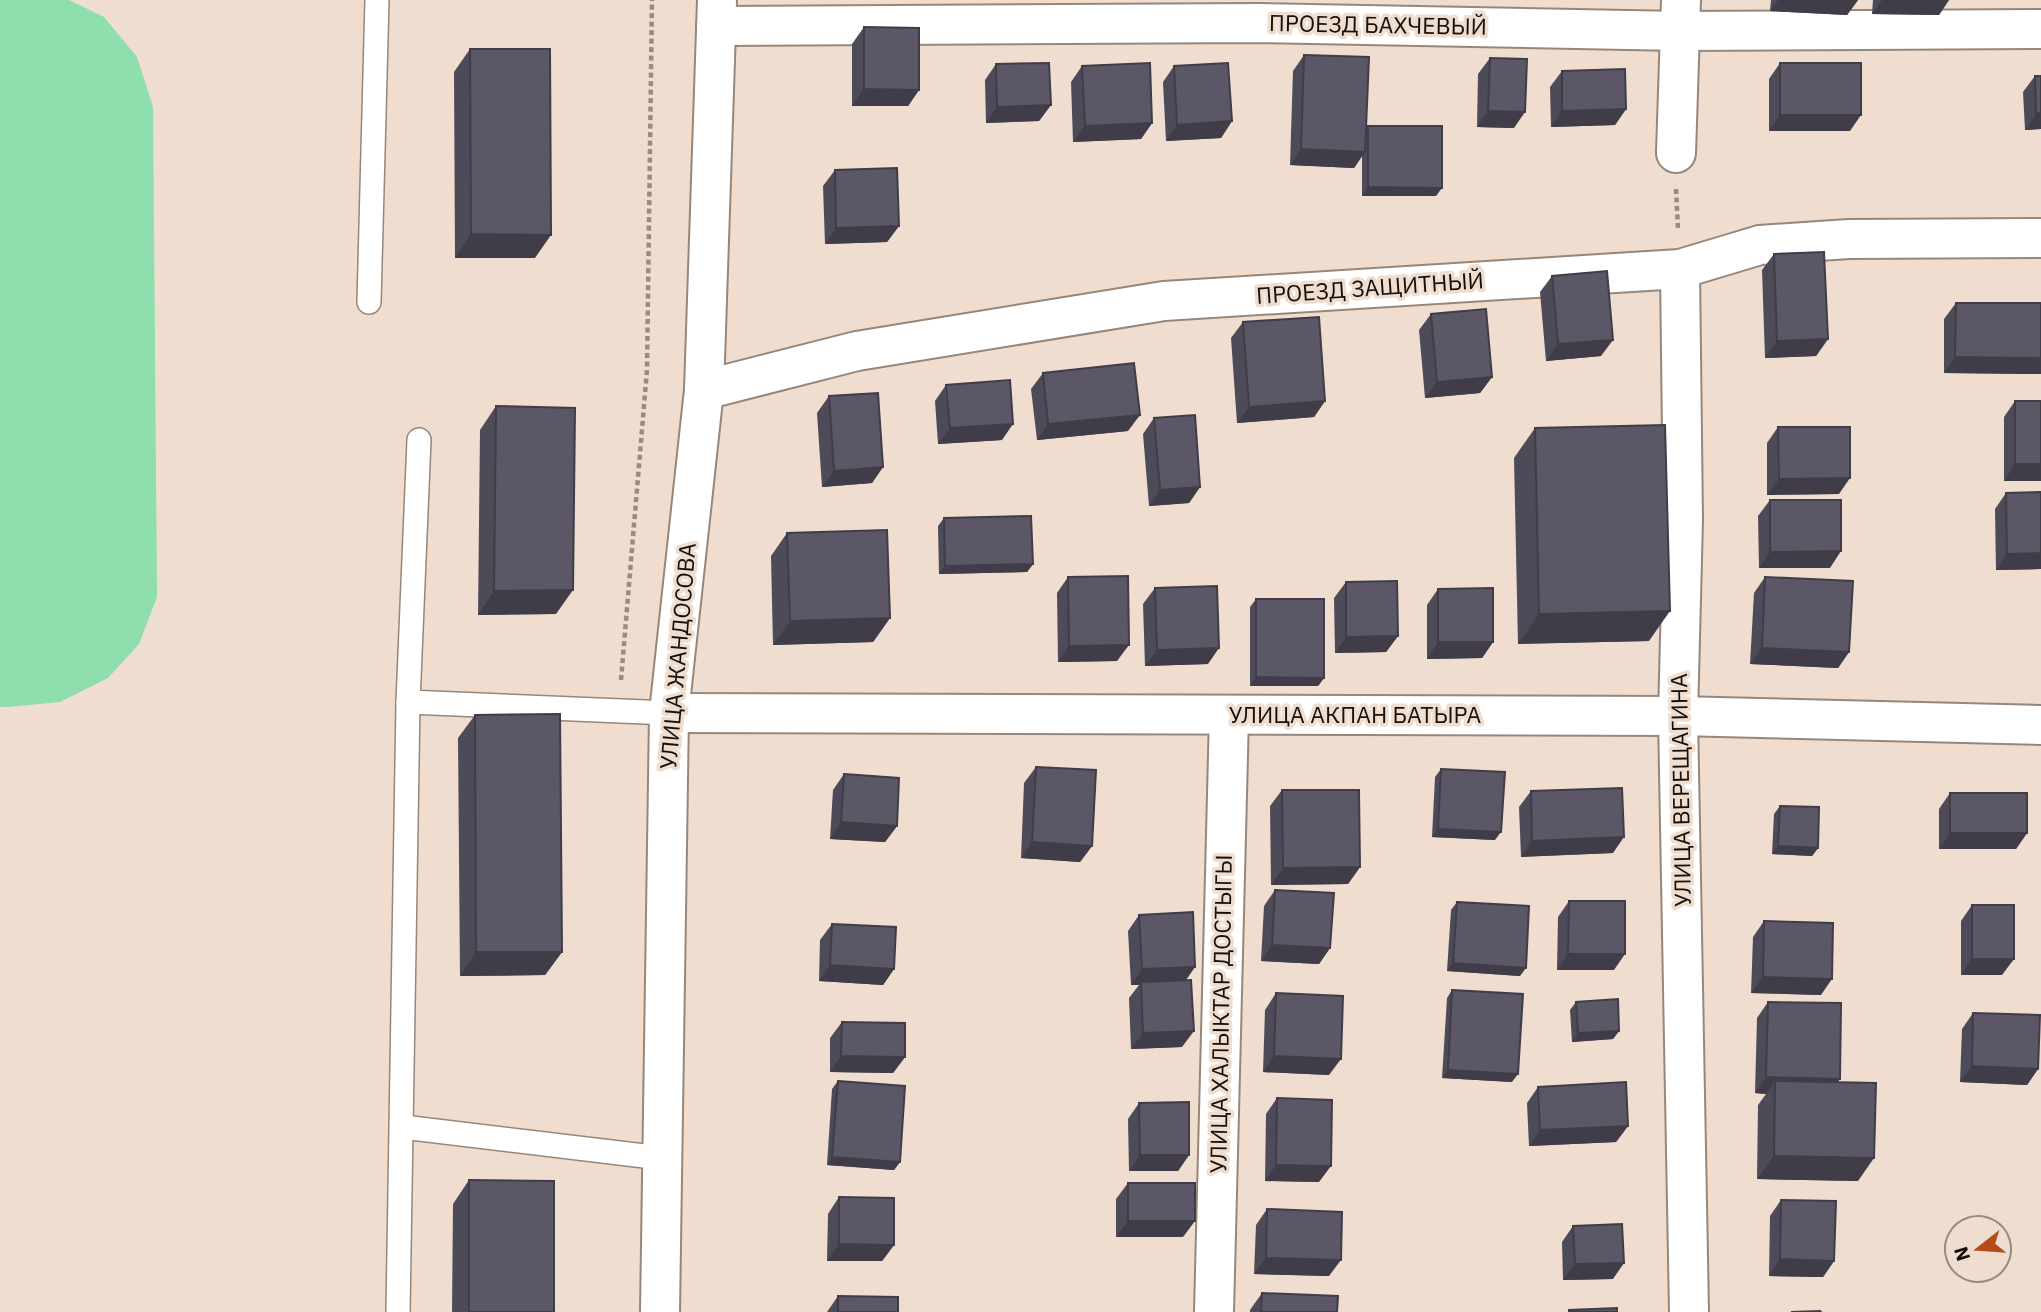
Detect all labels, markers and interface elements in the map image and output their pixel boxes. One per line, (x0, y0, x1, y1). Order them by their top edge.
street label: ПРОЕЗД БАХЧЕВЫЙ (1269, 7, 1487, 41)
street label: ПРОЕЗД ЗАЩИТНЫЙ (1255, 264, 1485, 310)
street label: УЛИЦА ЖАНДОСОВА (652, 541, 702, 770)
street label: УЛИЦА ВЕРЕЩАГИНА (1663, 673, 1697, 907)
street label: УЛИЦА АКПАН БАТЫРА (1229, 699, 1481, 729)
street label: УЛИЦА ХАЛЫКТАР ДОСТЫГЫ (1202, 854, 1238, 1174)
north arrow (1943, 1214, 2013, 1284)
text: N (1948, 1244, 1975, 1264)

